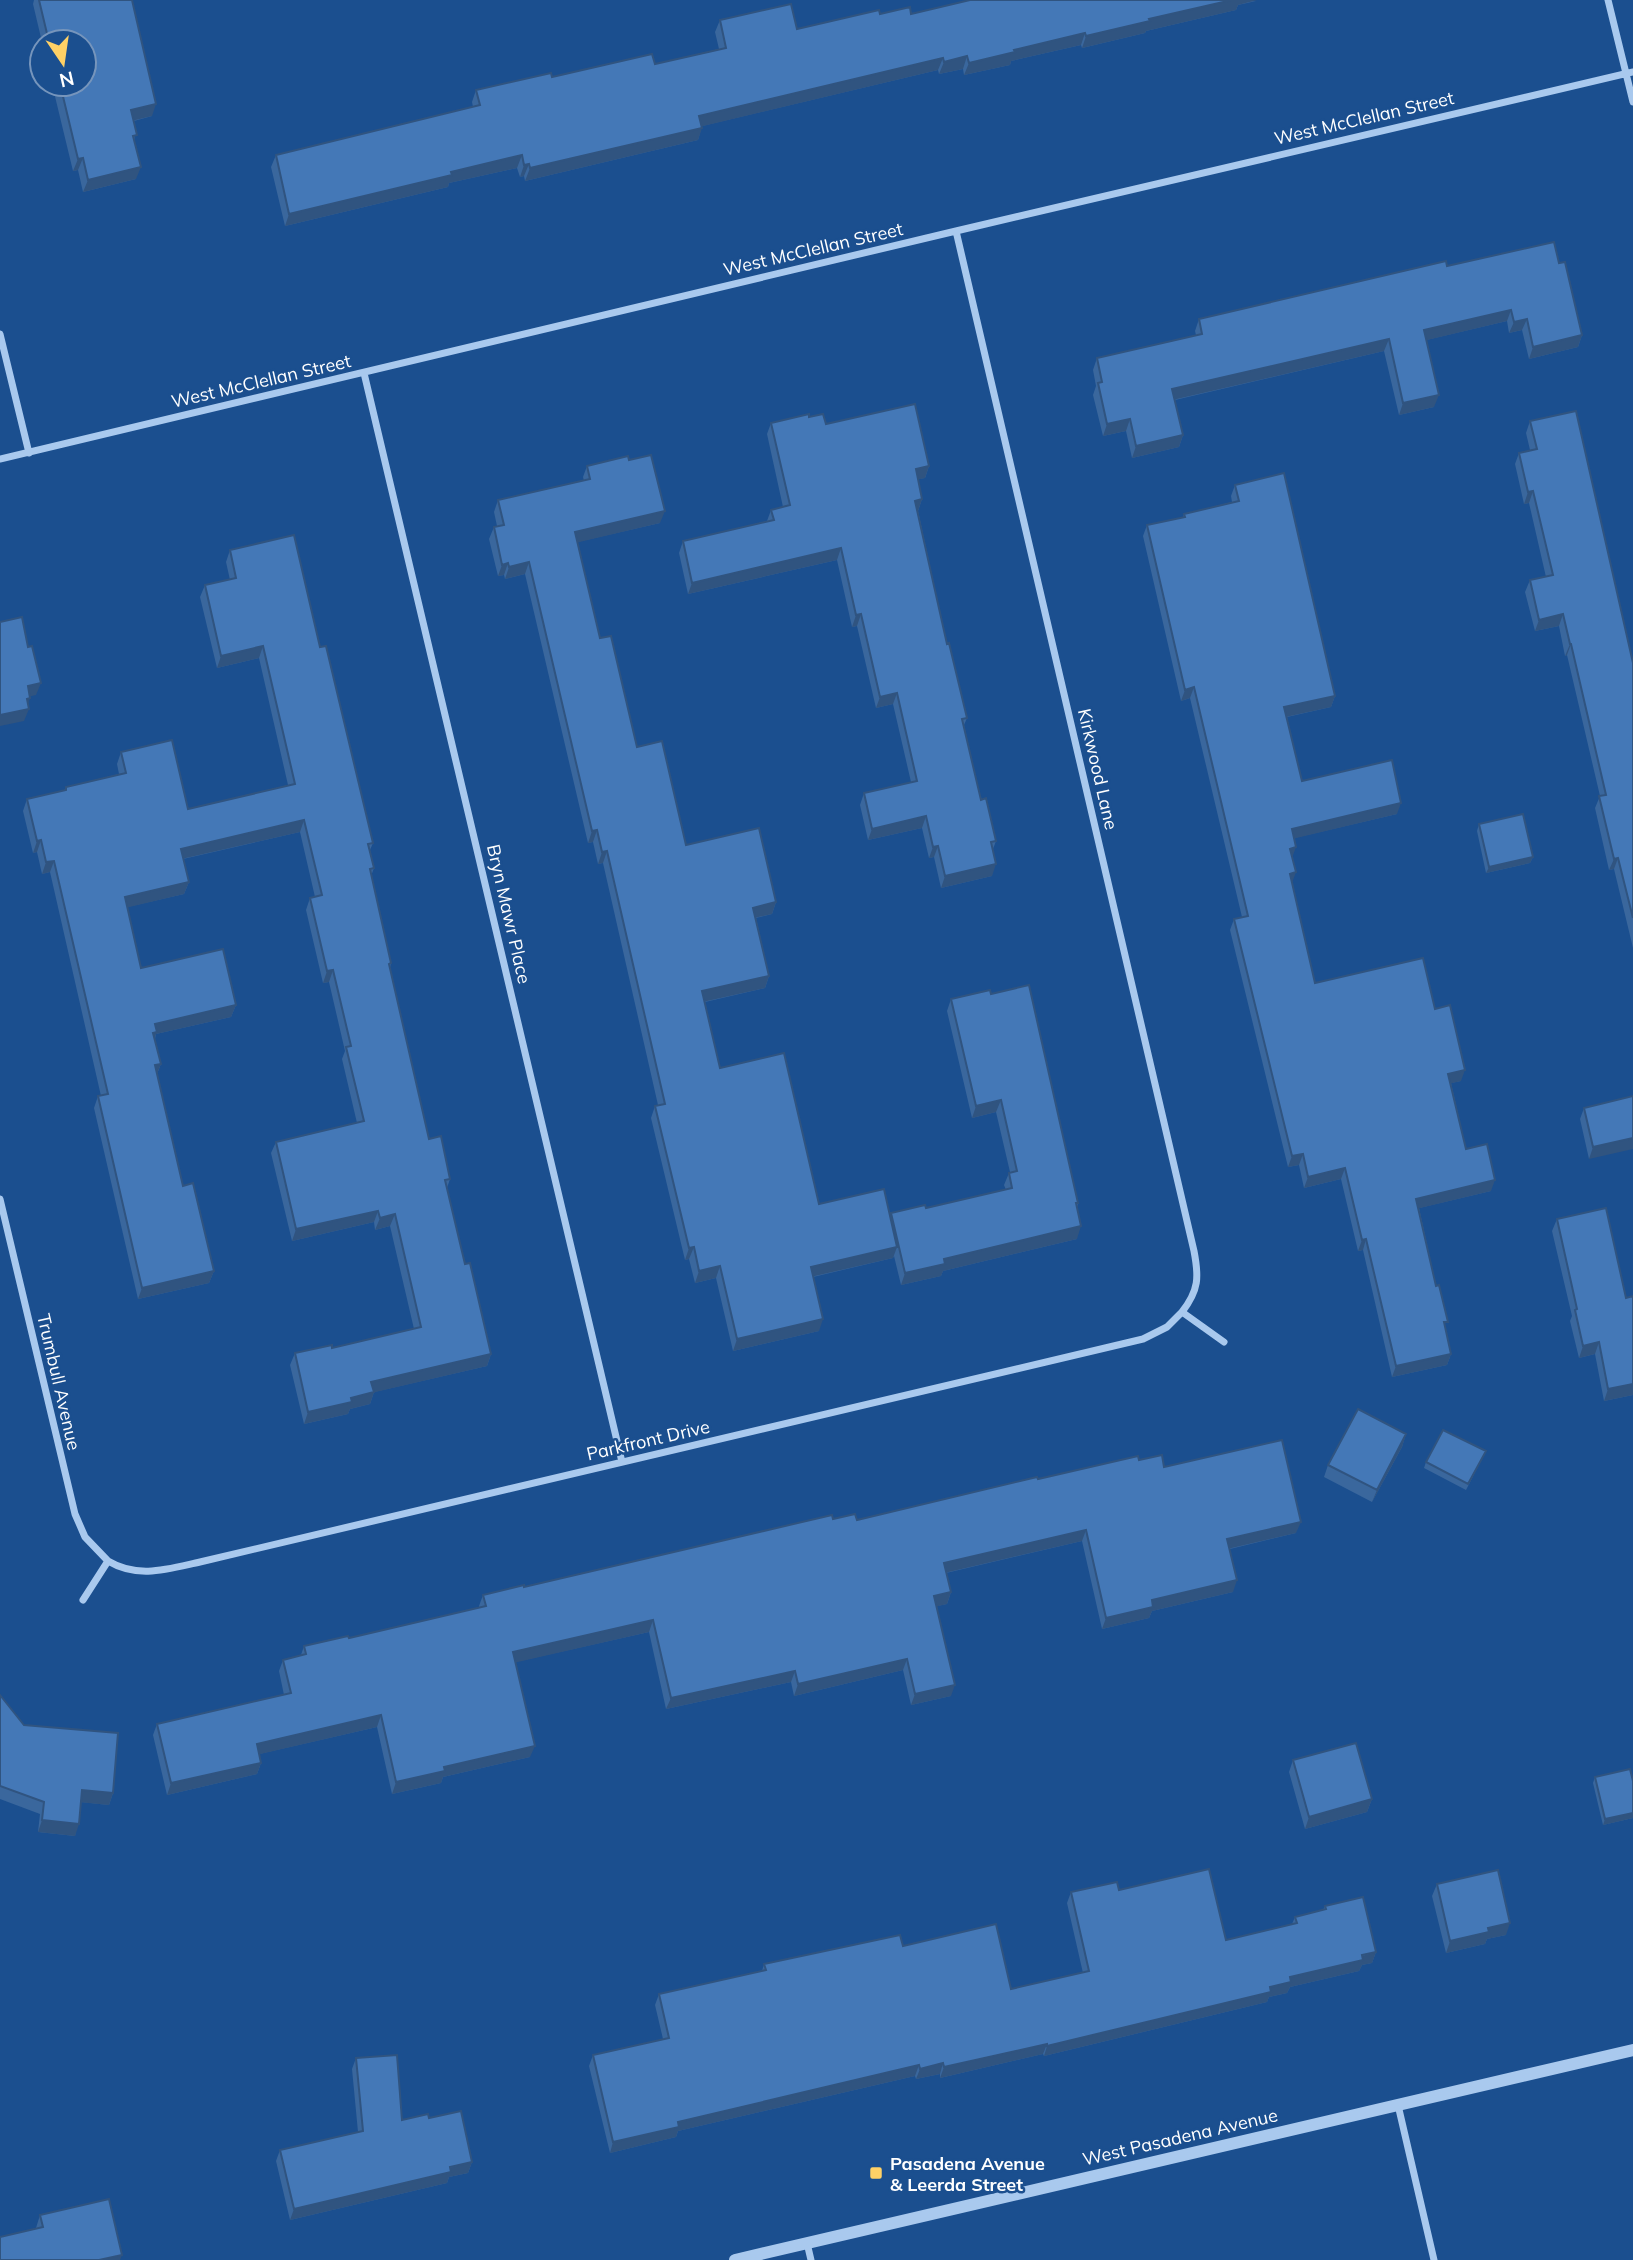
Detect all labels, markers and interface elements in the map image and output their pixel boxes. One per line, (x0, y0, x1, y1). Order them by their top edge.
north arrow (28, 28, 98, 98)
text: N (57, 66, 77, 93)
street label: West McClellan Street (1272, 86, 1456, 150)
street label: West McClellan Street (721, 217, 905, 281)
street label: West McClellan Street (169, 349, 353, 413)
street label: Kirkwood Lane (1073, 706, 1123, 832)
street label: Bryn Mawr Place (482, 842, 536, 986)
street label: Trumbull Avenue (32, 1312, 86, 1452)
street label: Parkfront Drive (584, 1415, 712, 1465)
street label: West Pasadena Avenue (1080, 2103, 1280, 2171)
place label: Pasadena Avenue & Leerda Street (890, 2152, 1045, 2196)
marker: Pasadena Avenue & Leerda Street (868, 2165, 884, 2181)

